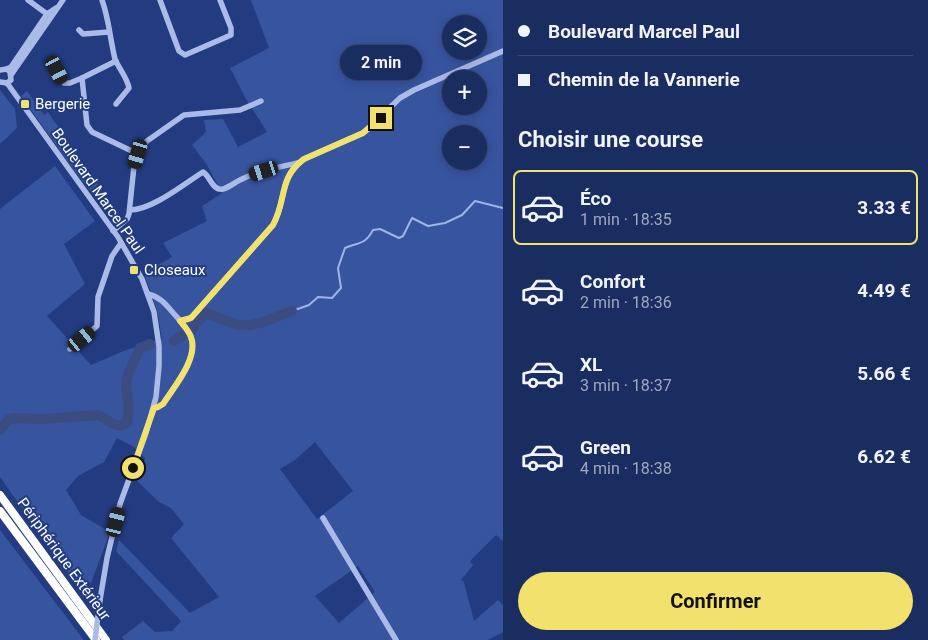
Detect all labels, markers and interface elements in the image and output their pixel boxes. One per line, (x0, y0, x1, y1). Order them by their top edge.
map controls (442, 15, 487, 170)
button: layers (442, 15, 487, 60)
text: Boulevard Marcel Paul (548, 20, 740, 43)
callout: 2 min (340, 46, 422, 80)
car (43, 53, 70, 87)
text: 2 min (361, 53, 401, 72)
text: Chemin de la Vannerie (548, 68, 740, 91)
button: + (442, 70, 487, 115)
place label: Bergerie (35, 95, 90, 113)
marker: Bergerie (19, 98, 31, 110)
route end (370, 107, 392, 129)
street label: Boulevard Marcel Paul (48, 125, 148, 257)
button: − (442, 125, 487, 170)
text: Choisir une course (518, 127, 703, 152)
car (126, 137, 149, 171)
car (247, 159, 280, 183)
icon: car (520, 185, 565, 230)
text: Éco (580, 187, 611, 210)
text: 3.33 € (857, 196, 911, 219)
text: 1 min · 18:35 (580, 210, 672, 229)
place label: Closeaux (144, 261, 206, 279)
marker: Closeaux (128, 264, 140, 276)
icon: car (520, 268, 565, 313)
text: Confort (580, 270, 645, 293)
text: 4.49 € (857, 279, 911, 302)
text: 2 min · 18:36 (580, 293, 672, 312)
car (65, 324, 98, 354)
icon: car (520, 351, 565, 396)
text: XL (580, 353, 602, 376)
text: 5.66 € (857, 362, 911, 385)
text: 3 min · 18:37 (580, 376, 672, 395)
icon: car (520, 434, 565, 479)
text: Green (580, 436, 631, 459)
text: 6.62 € (857, 445, 911, 468)
route start (122, 457, 144, 479)
text: 4 min · 18:38 (580, 459, 672, 478)
street label: Périphérique Extérieur (14, 494, 114, 624)
car (105, 506, 126, 538)
button: Confirmer (518, 572, 913, 630)

